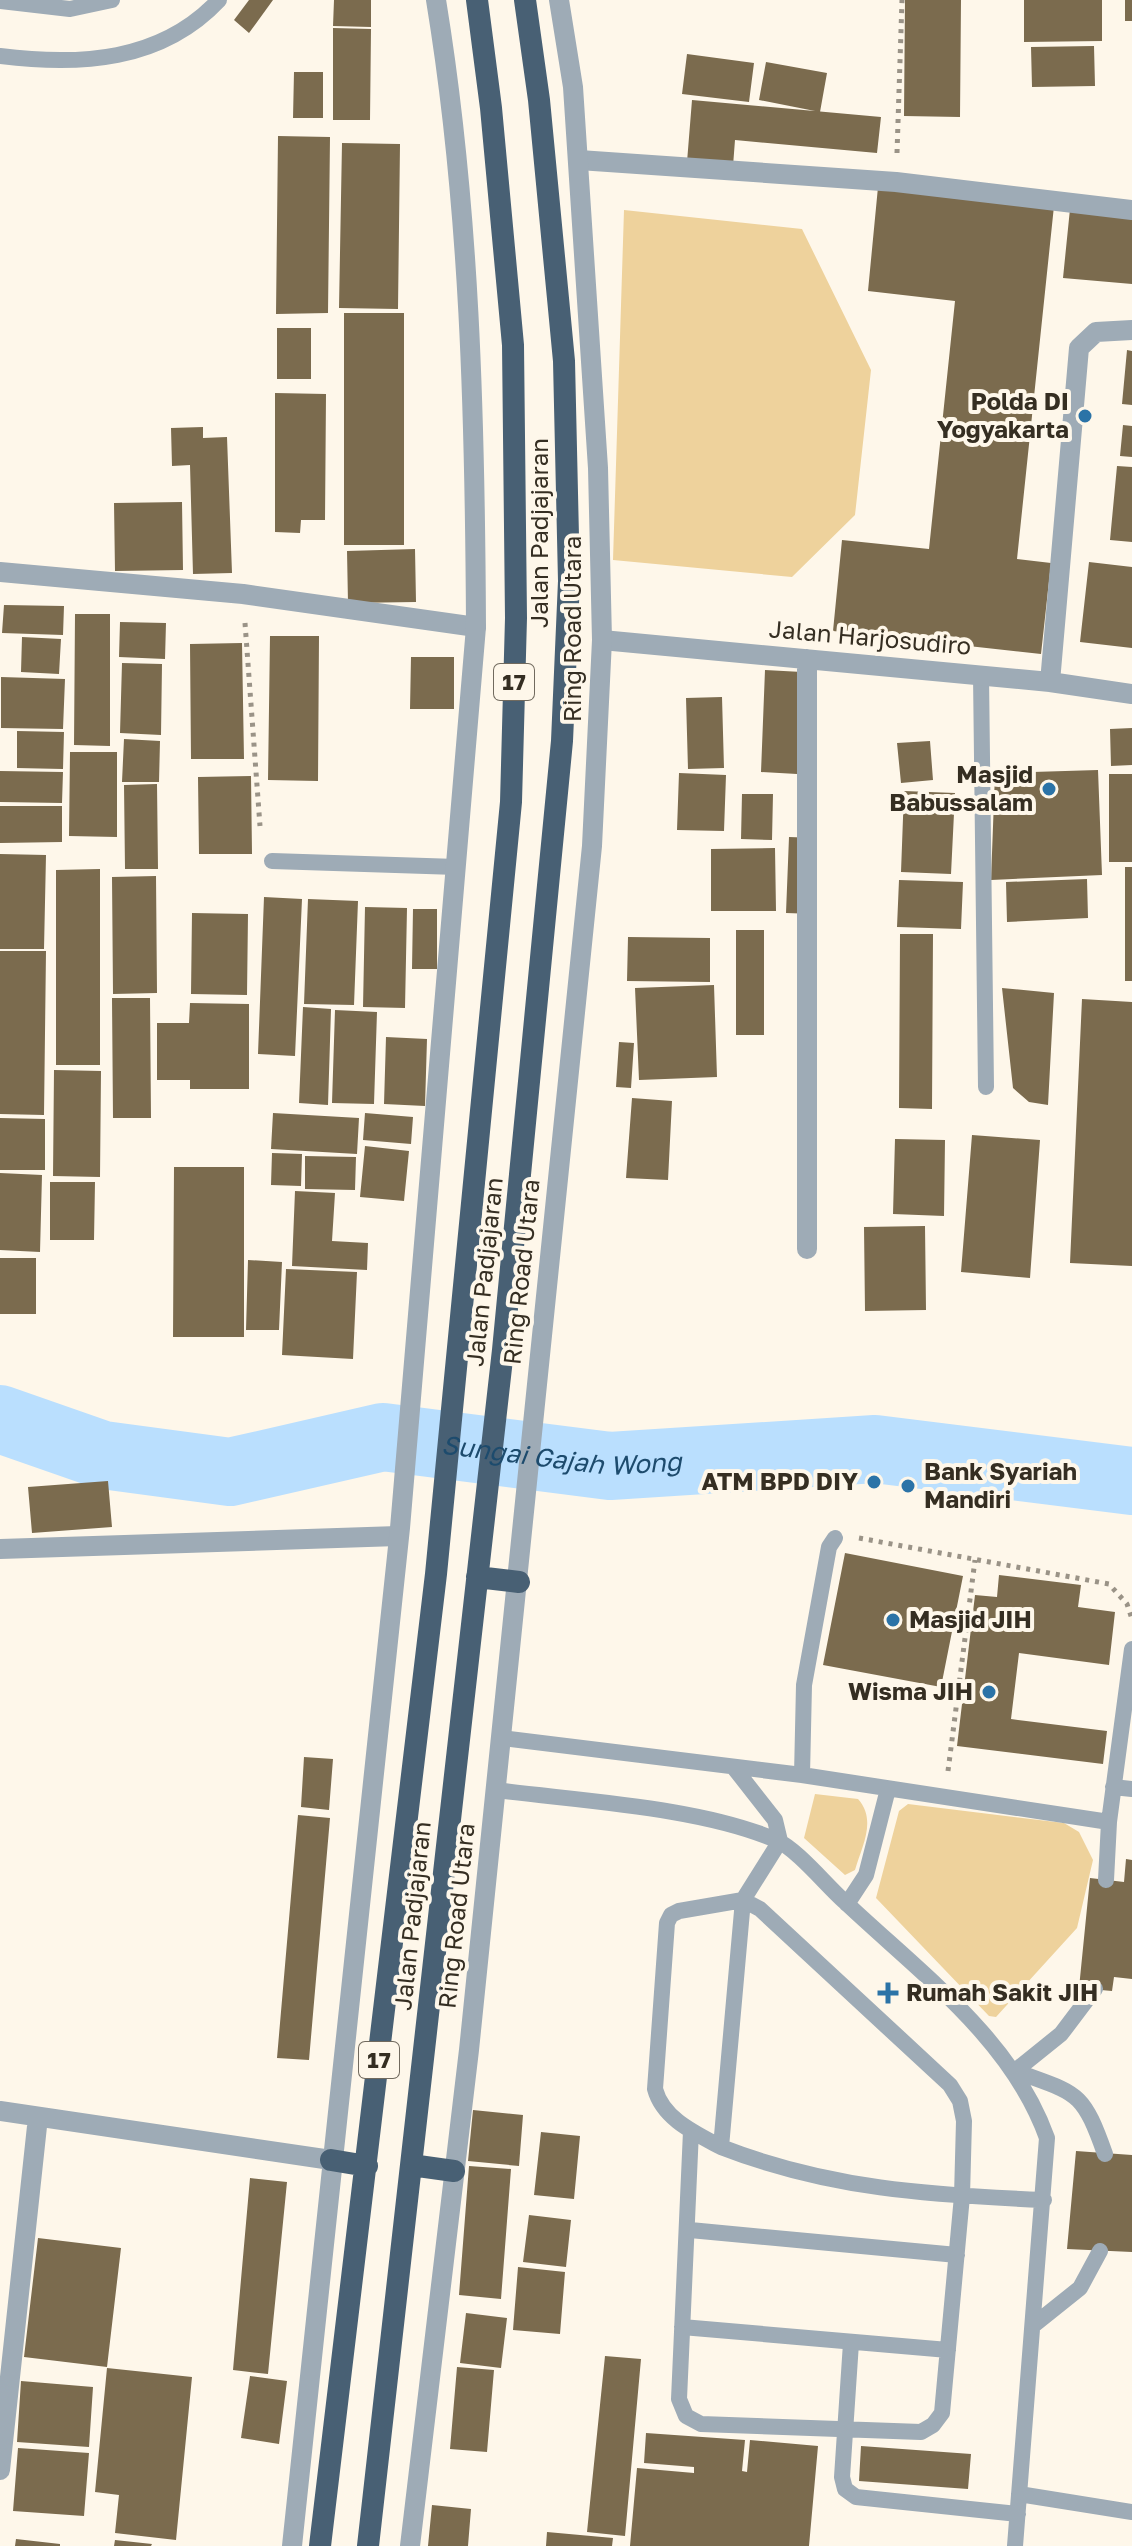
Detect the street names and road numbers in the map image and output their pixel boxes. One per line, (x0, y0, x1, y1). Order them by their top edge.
street label: Jalan Padjajaran (524, 438, 553, 628)
street label: Ring Road Utara (557, 536, 586, 722)
street label: Jalan Harjosudiro (768, 613, 972, 660)
road number: 17 (494, 664, 534, 700)
street label: Jalan Padjajaran (459, 1176, 508, 1368)
street label: Ring Road Utara (496, 1178, 545, 1366)
street label: Jalan Padjajaran (387, 1820, 436, 2012)
street label: Ring Road Utara (431, 1822, 480, 2010)
road number: 17 (359, 2042, 399, 2078)

